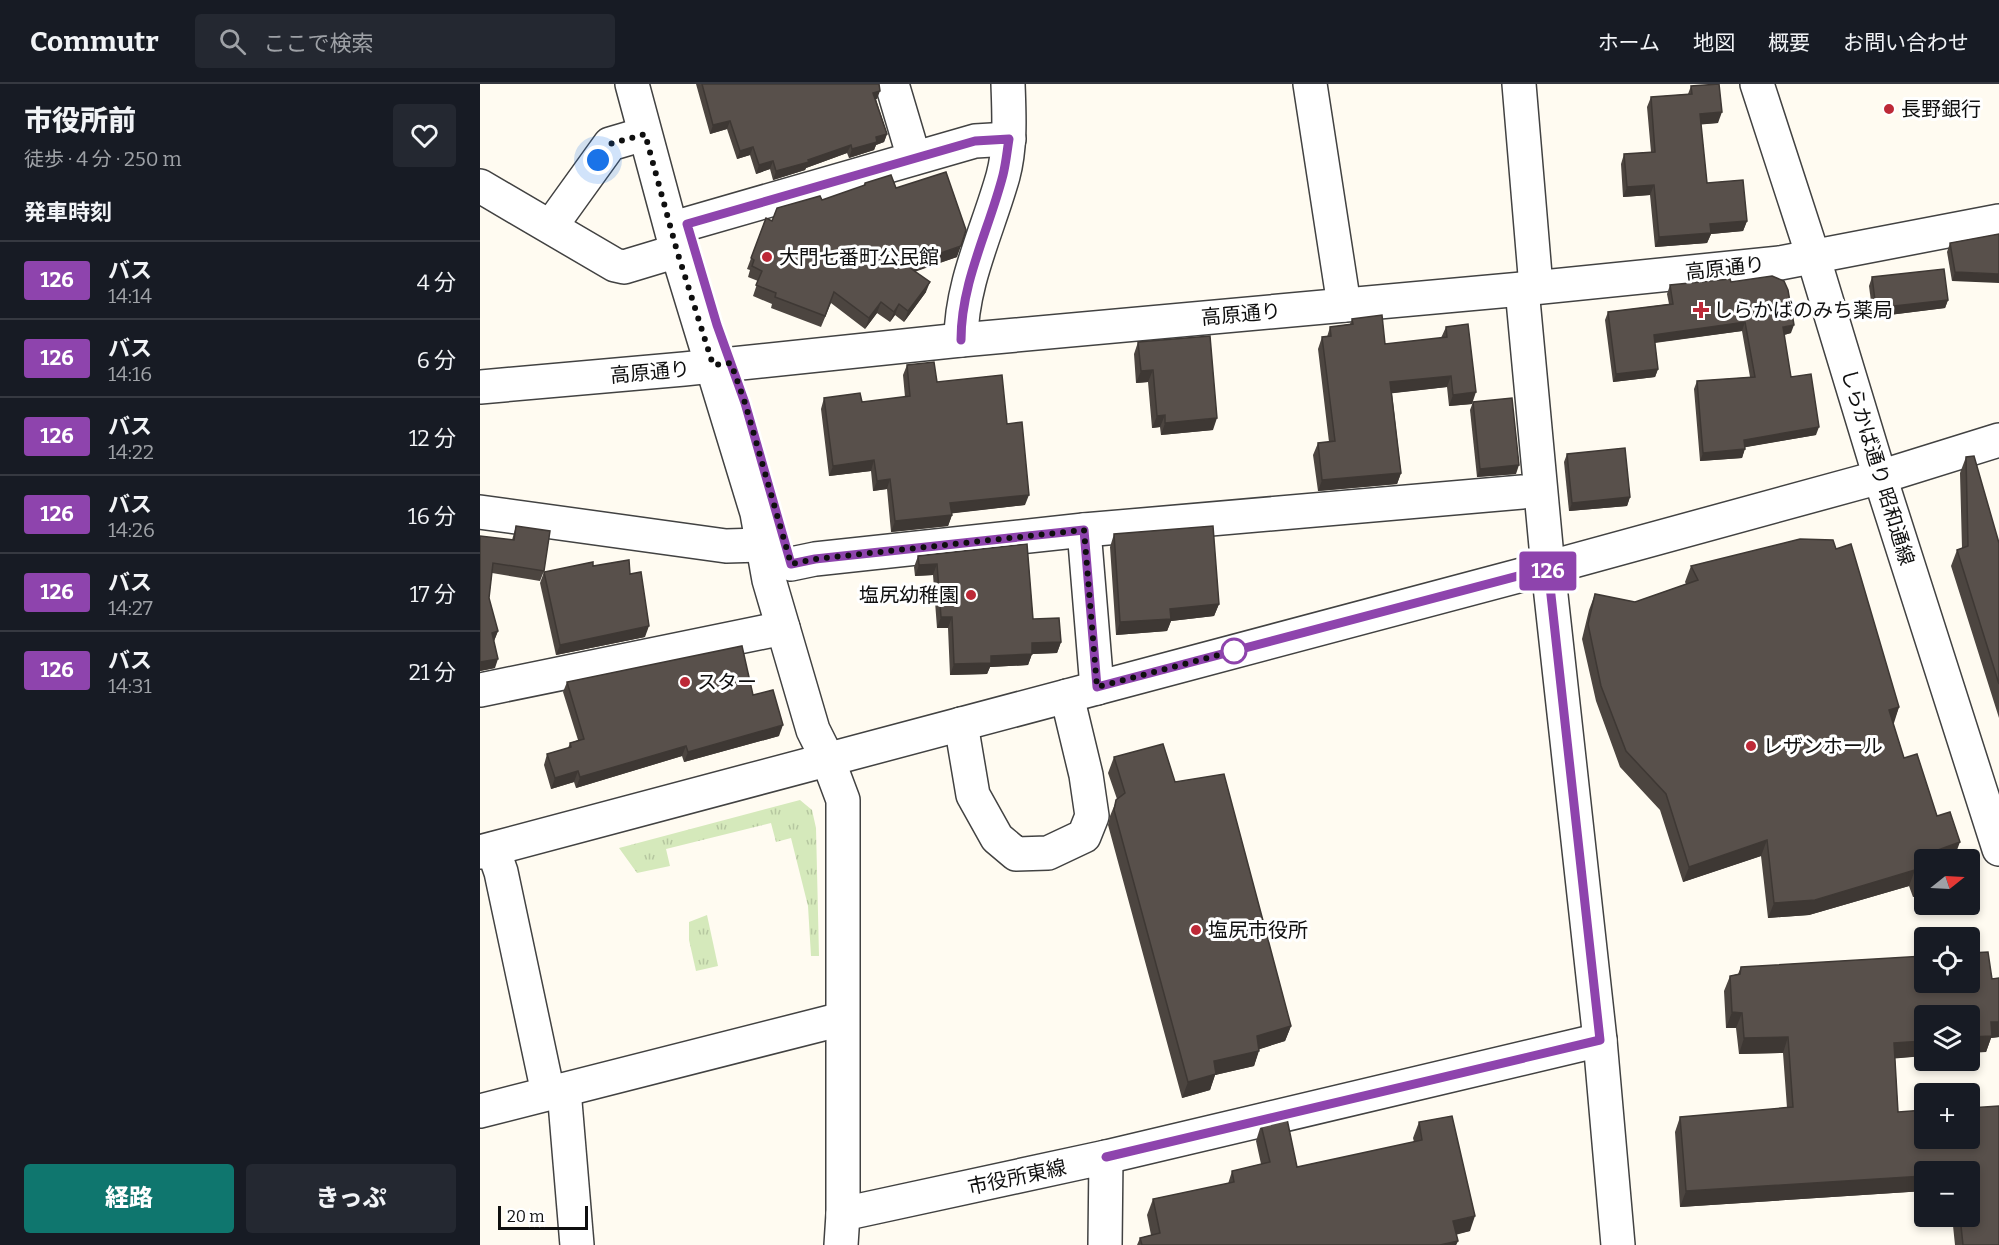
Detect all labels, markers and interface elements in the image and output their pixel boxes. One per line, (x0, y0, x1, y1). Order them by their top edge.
search box (195, 14, 615, 68)
text: Commutr (30, 25, 159, 58)
icon: search (216, 25, 249, 58)
text: ここで検索 (264, 30, 374, 57)
text: ホーム (1598, 30, 1660, 56)
text: 地図 (1693, 30, 1735, 56)
text: 概要 (1768, 30, 1810, 56)
text: お問い合わせ (1843, 30, 1969, 56)
place label: 長野銀行 (1901, 97, 1981, 121)
marker: 長野銀行 (1882, 102, 1896, 116)
text: 市役所前 (24, 104, 136, 137)
button: heart (393, 104, 456, 167)
your location (583, 145, 613, 175)
text: 徒歩 · 4 分 · 250 m (24, 147, 182, 171)
text: 発車時刻 (24, 199, 112, 226)
place label: 大門七番町公民館 (779, 245, 939, 269)
marker: 大門七番町公民館 (760, 250, 774, 264)
street label: 高原通り (1684, 252, 1766, 284)
text: バス (108, 257, 152, 284)
text: 126 (40, 267, 74, 293)
text: 4 分 (417, 269, 456, 296)
text: 14:14 (108, 284, 152, 308)
place label: しらかばのみち薬局 (1713, 298, 1893, 322)
street label: 高原通り (1200, 299, 1282, 329)
marker: しらかばのみち薬局 (1694, 303, 1708, 317)
text: バス (108, 335, 152, 362)
text: 126 (40, 345, 74, 371)
text: 6 分 (417, 347, 456, 374)
street label: 高原通り (609, 357, 691, 387)
text: 14:16 (108, 362, 152, 386)
street label: しらかば通り 昭和通線 (1837, 366, 1919, 568)
text: バス (108, 413, 152, 440)
text: 126 (40, 423, 74, 449)
text: 12 分 (409, 425, 456, 452)
text: 14:22 (108, 440, 154, 464)
text: バス (108, 491, 152, 518)
text: 126 (40, 501, 74, 527)
text: 16 分 (408, 503, 456, 530)
text: 14:26 (108, 518, 155, 542)
line badge: 126 (1514, 552, 1582, 590)
text: 126 (1531, 558, 1565, 584)
text: バス (108, 569, 152, 596)
text: 126 (40, 579, 74, 605)
text: 17 分 (410, 581, 456, 608)
place label: 塩尻幼稚園 (859, 583, 959, 607)
marker: 塩尻幼稚園 (964, 588, 978, 602)
text: 14:27 (108, 596, 153, 620)
unlabelled marker (1221, 638, 1247, 664)
text: バス (108, 647, 152, 674)
text: 126 (40, 657, 74, 683)
text: 21 分 (409, 659, 456, 686)
place label: スター (697, 670, 757, 694)
text: 14:31 (108, 674, 152, 698)
marker: スター (678, 675, 692, 689)
place label: レザンホール (1763, 734, 1883, 758)
marker: レザンホール (1744, 739, 1758, 753)
north arrow (1914, 849, 1980, 915)
map controls (1914, 849, 1980, 1227)
place label: 塩尻市役所 (1208, 918, 1308, 942)
marker: 塩尻市役所 (1189, 923, 1203, 937)
button: locate (1914, 927, 1980, 993)
button: layers (1914, 1005, 1980, 1071)
button: + (1914, 1083, 1980, 1149)
street label: 市役所東線 (966, 1155, 1068, 1199)
button: − (1914, 1161, 1980, 1227)
button: 経路 (24, 1164, 234, 1233)
button: きっぷ (246, 1164, 456, 1233)
scale bar (498, 1203, 588, 1230)
text: 20 m (507, 1207, 544, 1226)

